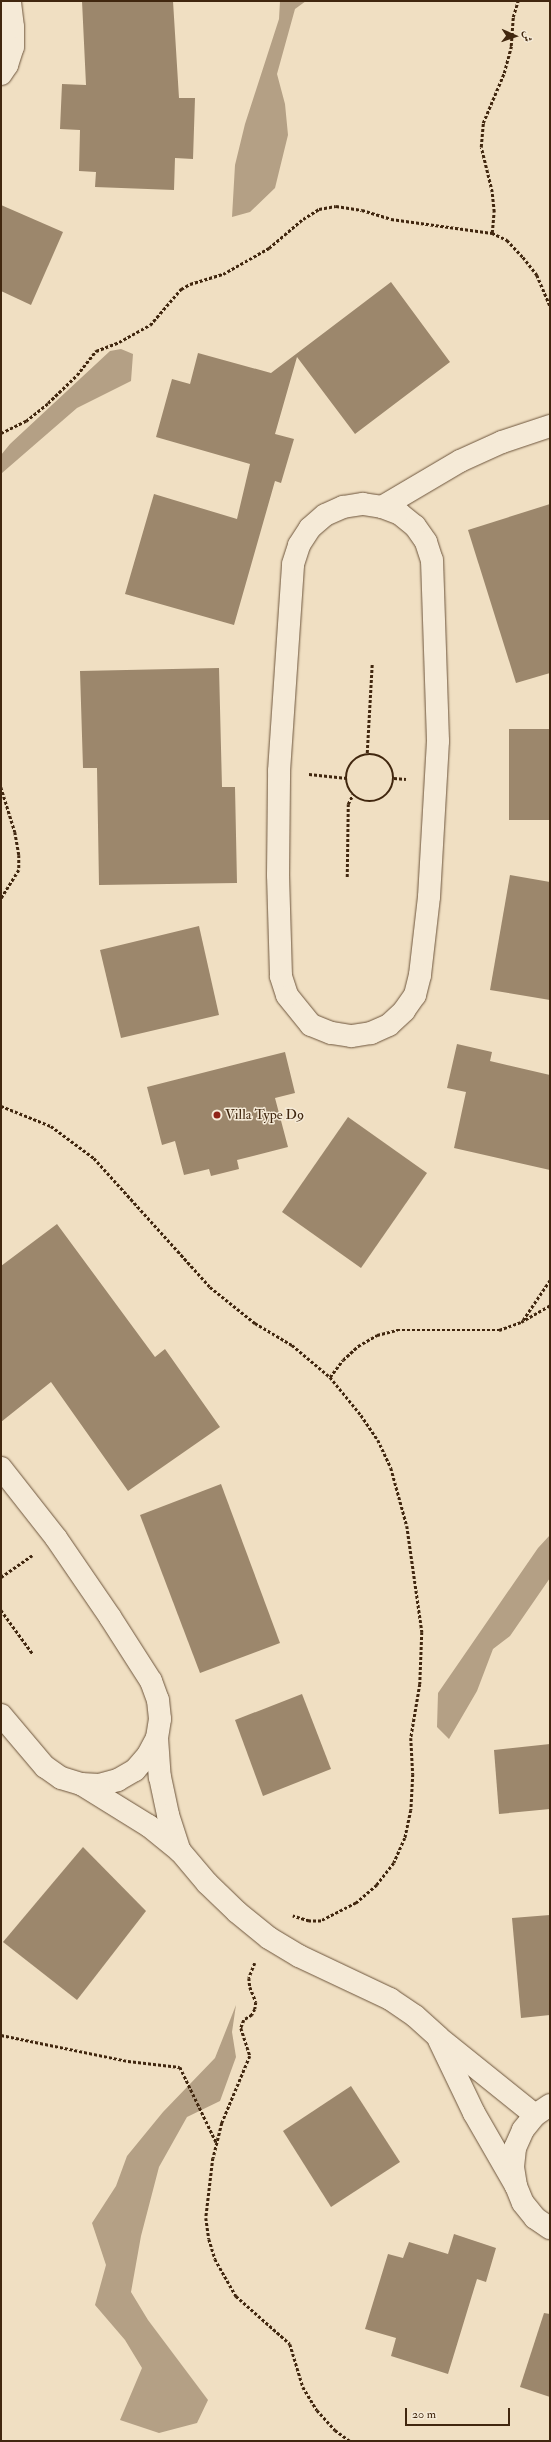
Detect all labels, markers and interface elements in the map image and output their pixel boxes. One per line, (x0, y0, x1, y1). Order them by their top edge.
north arrow (495, 16, 535, 56)
text: ش (521, 31, 534, 42)
place label: Villa Type D9 (225, 1107, 304, 1123)
marker: Villa Type D9 (212, 1110, 222, 1120)
scale bar (407, 2400, 512, 2426)
text: 20 m (412, 2407, 436, 2422)

